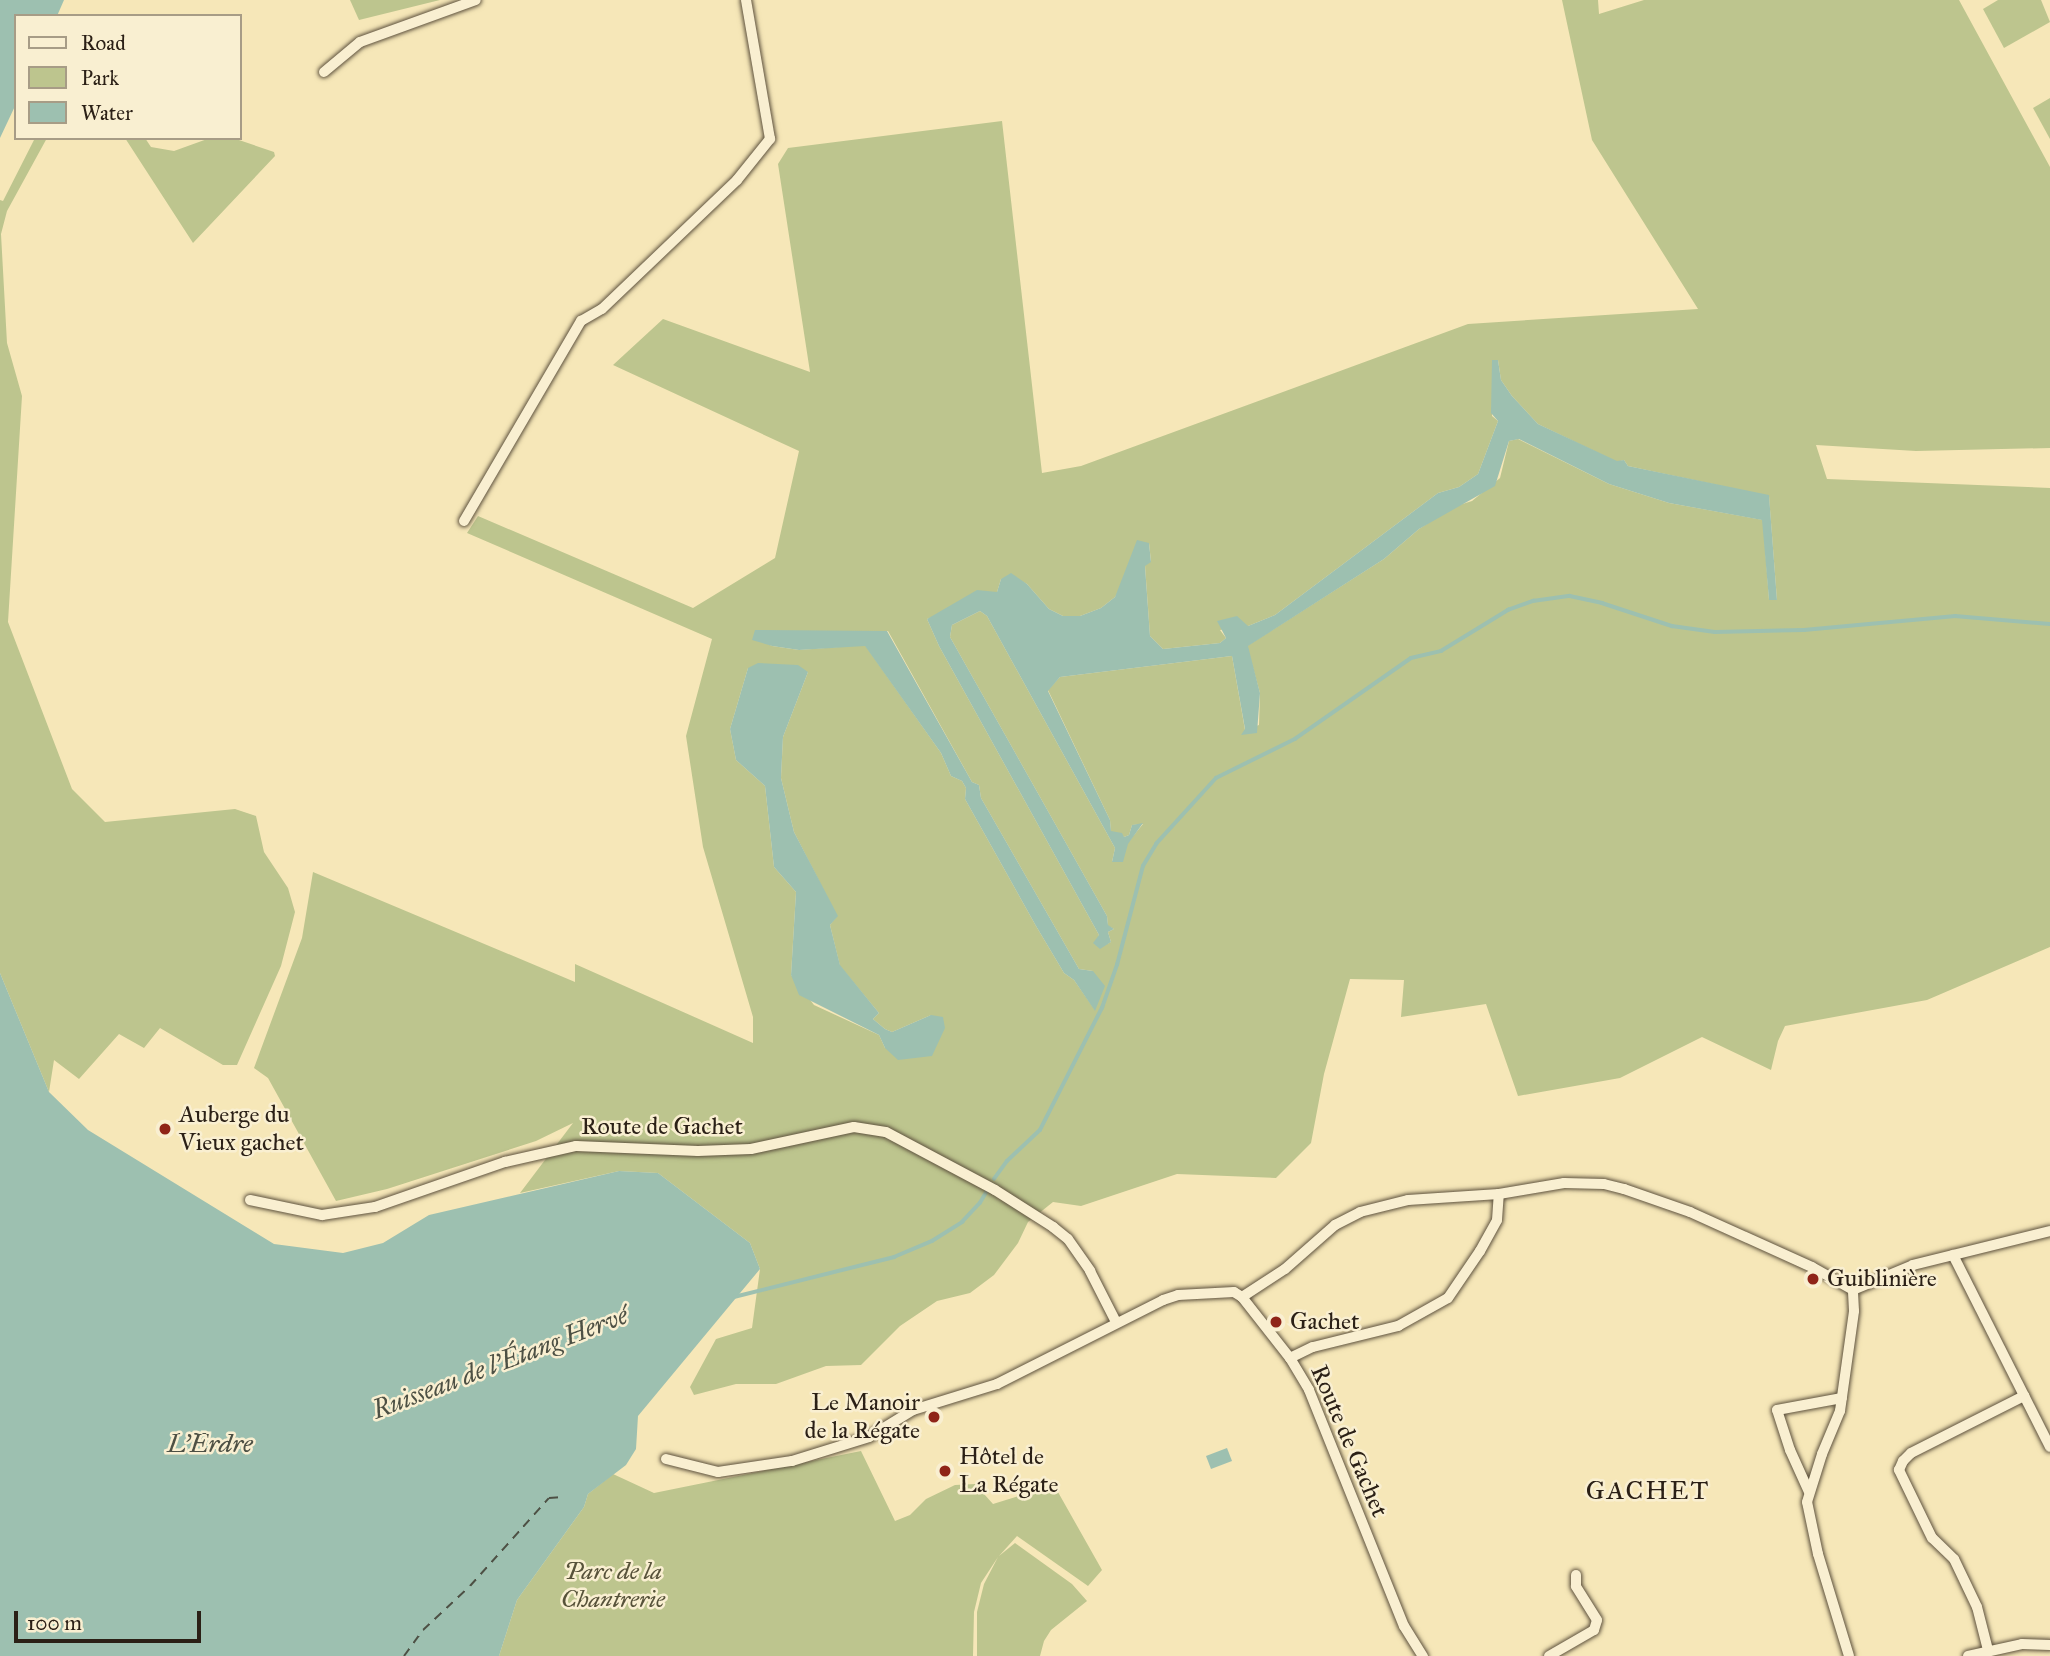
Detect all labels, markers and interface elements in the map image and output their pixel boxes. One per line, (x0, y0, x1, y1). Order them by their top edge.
legend (14, 14, 242, 140)
text: Road (81, 30, 126, 56)
text: Park (81, 65, 119, 91)
text: Water (81, 100, 133, 126)
place label: Auberge du Vieux gachet (179, 1101, 304, 1157)
street label: Route de Gachet (581, 1113, 743, 1141)
marker: Auberge du Vieux gachet (157, 1121, 173, 1137)
place label: Guiblinière (1827, 1265, 1937, 1293)
marker: Guiblinière (1805, 1271, 1821, 1287)
water label: Ruisseau de l'Étang Hervé (368, 1300, 632, 1426)
place label: Gachet (1290, 1308, 1360, 1336)
marker: Gachet (1268, 1314, 1284, 1330)
street label: Route de Gachet (1304, 1361, 1394, 1521)
place label: Le Manoir de la Régate (804, 1389, 920, 1445)
marker: Le Manoir de la Régate (926, 1409, 942, 1425)
water label: L'Erdre (167, 1428, 253, 1460)
place label: Hôtel de La Régate (959, 1443, 1059, 1499)
marker: Hôtel de La Régate (937, 1463, 953, 1479)
district label: GACHET (1586, 1475, 1710, 1507)
park label: Parc de la Chantrerie (561, 1558, 665, 1614)
scale bar (18, 1596, 205, 1640)
text: 100 m (27, 1610, 82, 1636)

